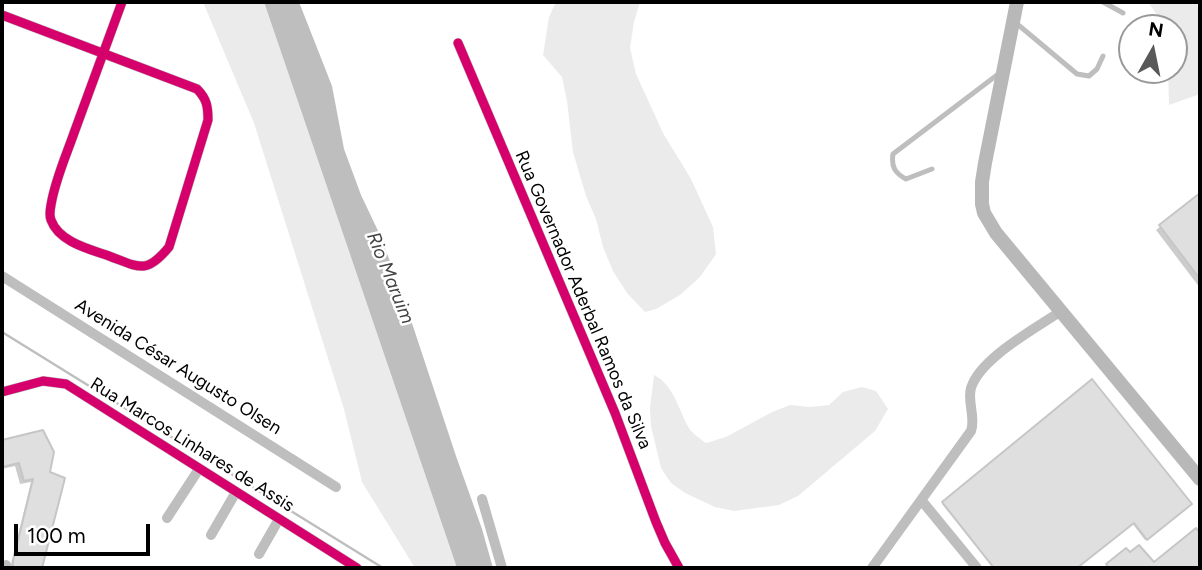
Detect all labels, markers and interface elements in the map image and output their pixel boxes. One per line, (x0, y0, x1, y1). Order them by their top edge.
north arrow (1118, 14, 1188, 84)
text: N (1147, 17, 1165, 42)
street label: Rua Governador Aderbal Ramos da Silva (510, 148, 656, 452)
water label: Rio Maruim (361, 229, 419, 327)
street label: Avenida César Augusto Olsen (71, 294, 285, 440)
street label: Rua Marcos Linhares de Assis (86, 373, 298, 517)
scale bar (18, 510, 154, 554)
text: 100 m (27, 523, 86, 548)

